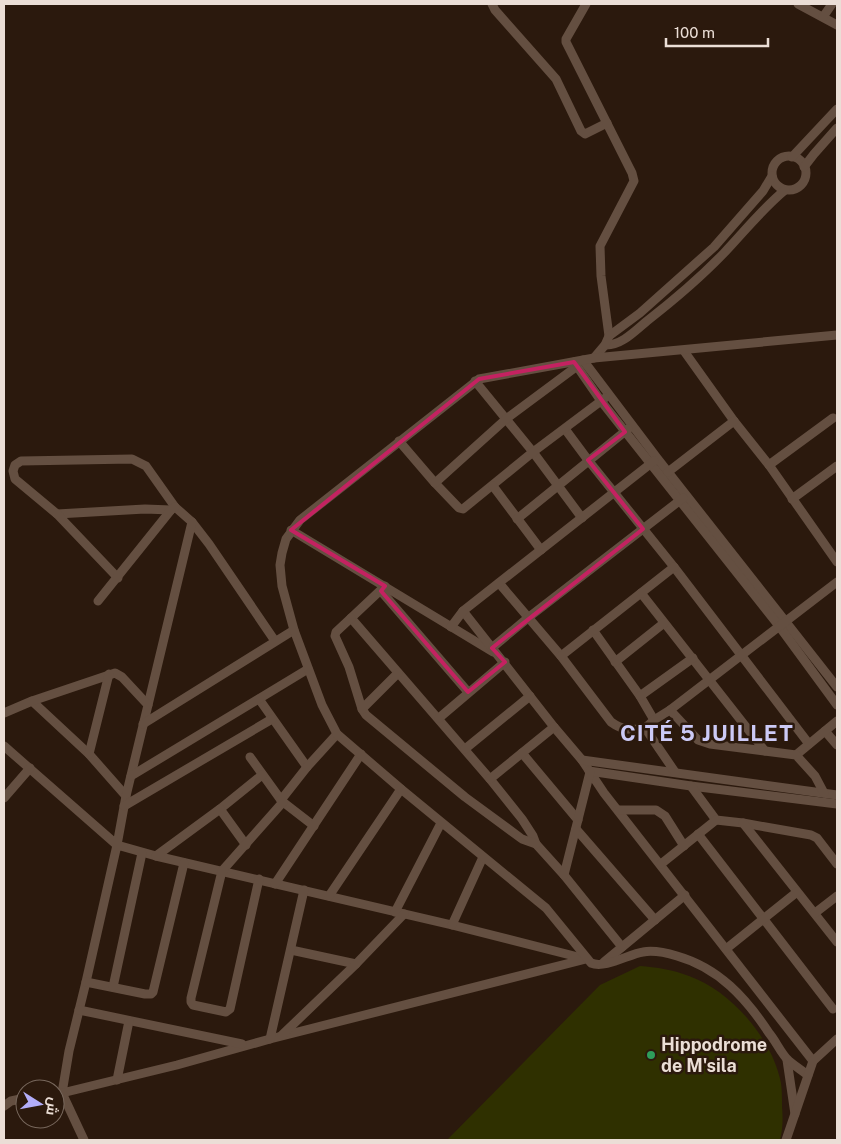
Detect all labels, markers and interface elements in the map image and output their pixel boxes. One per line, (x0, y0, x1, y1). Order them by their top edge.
scale bar (666, 15, 768, 47)
text: 100 m (674, 24, 715, 41)
district label: CITÉ 5 JUILLET (620, 720, 794, 746)
place label: Hippodrome de M'sila (661, 1034, 767, 1076)
marker: Hippodrome de M'sila (645, 1049, 657, 1061)
north arrow (15, 1079, 65, 1129)
text: ش (42, 1096, 62, 1117)

